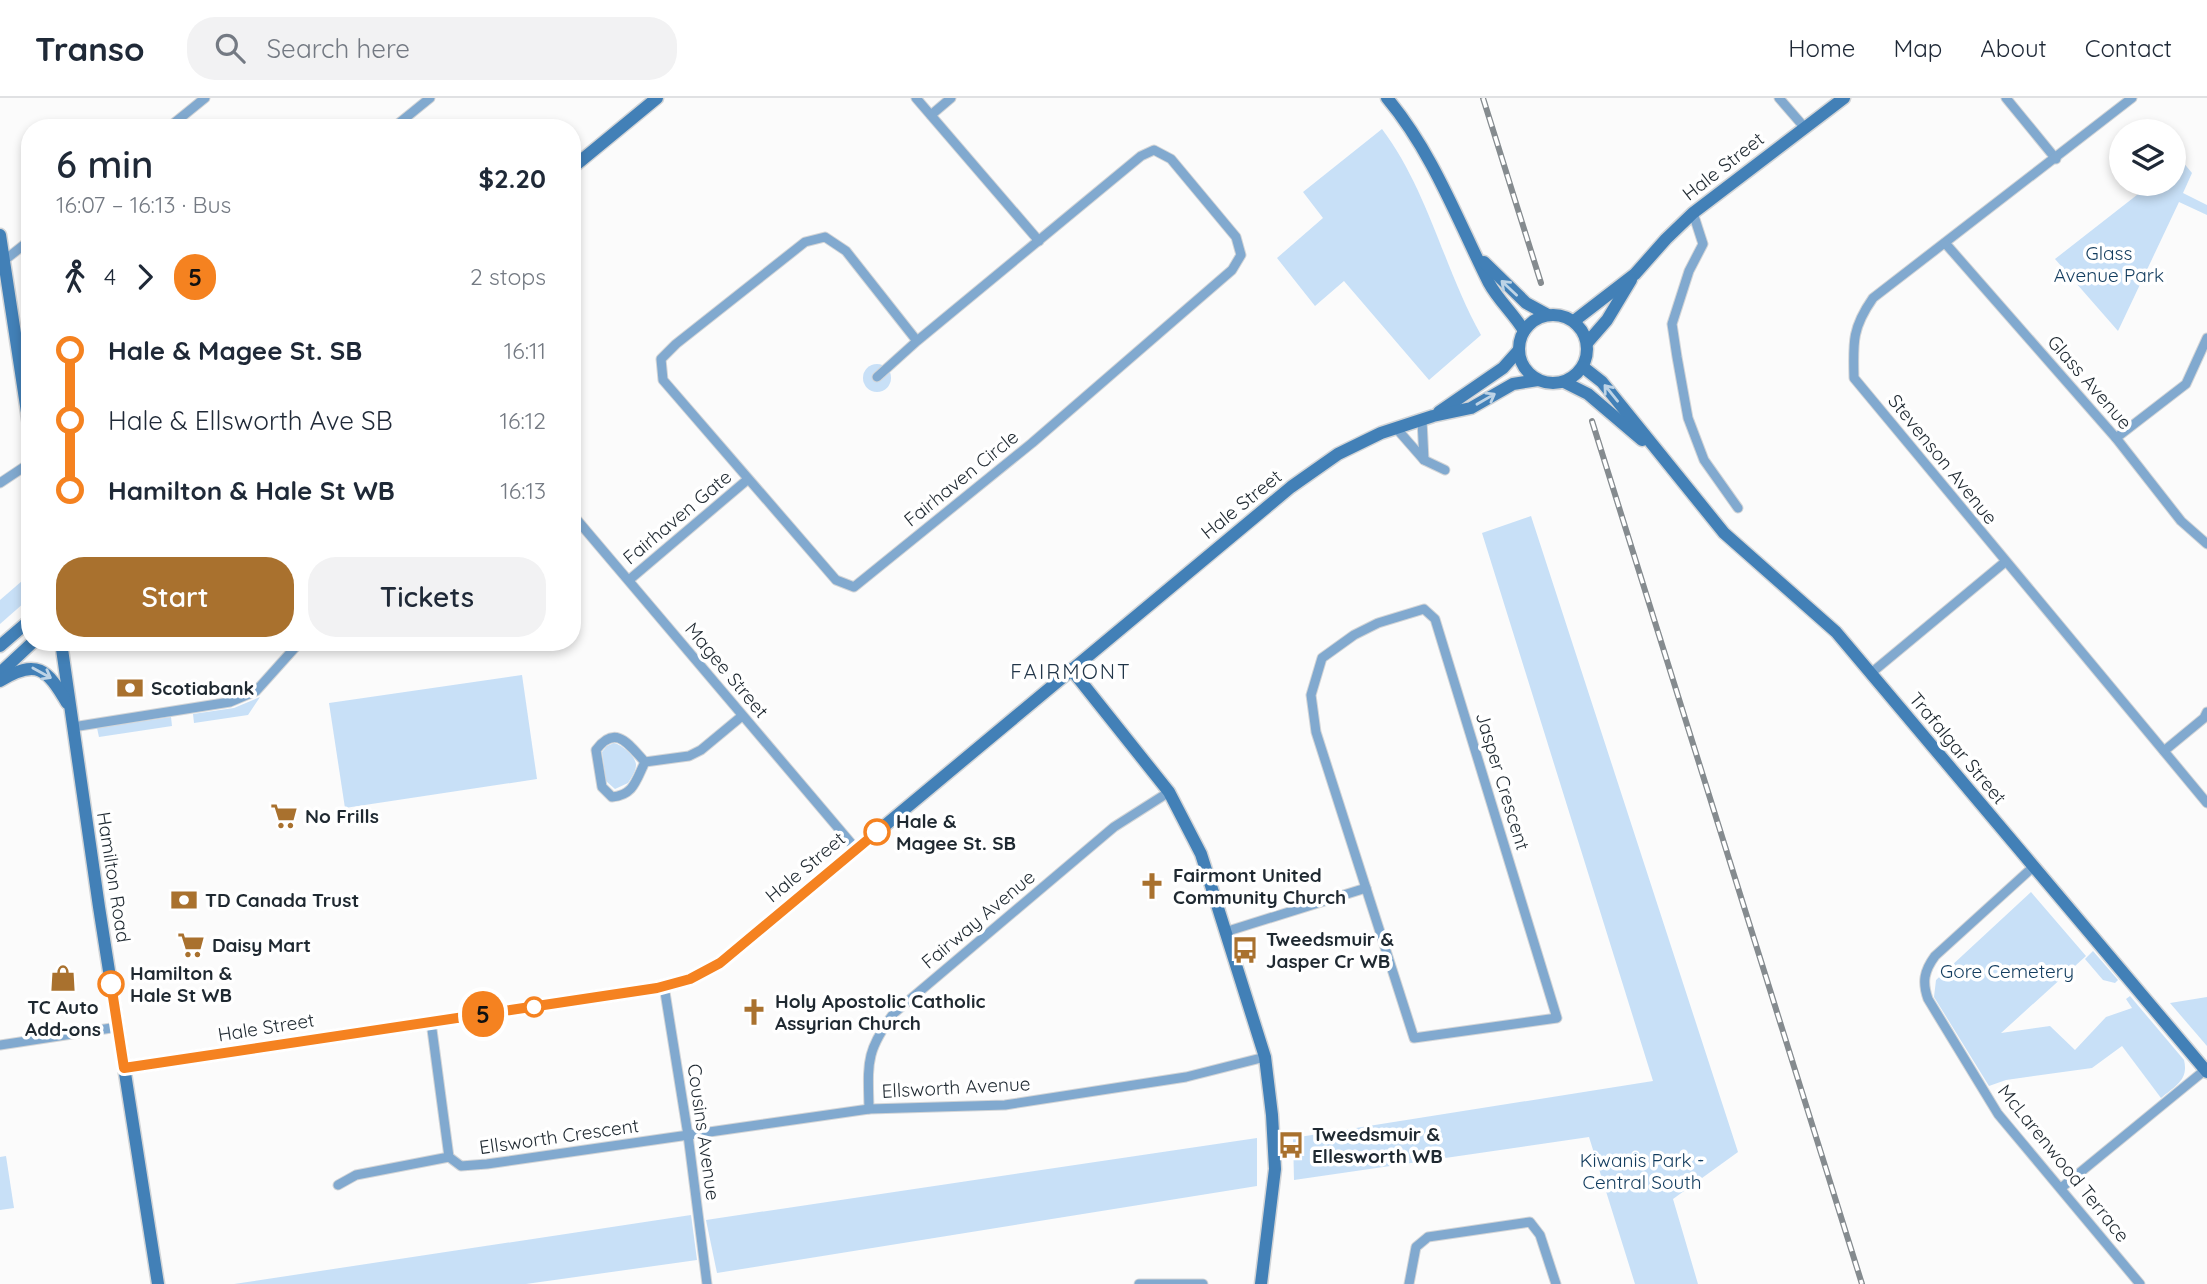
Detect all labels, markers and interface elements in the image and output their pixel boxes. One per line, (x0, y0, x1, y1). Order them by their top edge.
search box (187, 17, 677, 80)
text: Transo (35, 28, 145, 69)
icon: search (211, 29, 249, 67)
text: Search here (267, 32, 410, 65)
text: Home (1788, 33, 1855, 63)
text: Map (1893, 33, 1942, 63)
text: About (1980, 33, 2047, 63)
text: Contact (2085, 33, 2172, 63)
map controls (2109, 119, 2186, 196)
button: layers (2109, 119, 2186, 196)
street label: Hale Street (1677, 127, 1769, 205)
text: 6 min (56, 140, 153, 188)
text: $2.20 (478, 162, 546, 195)
text: 16:07 – 16:13 · Bus (56, 190, 231, 219)
park label: Glass Avenue Park (2054, 241, 2164, 287)
icon: walk (56, 258, 94, 296)
icon: forward (126, 258, 164, 296)
text: 4 (104, 262, 116, 291)
text: 5 (188, 262, 202, 292)
text: 2 stops (470, 262, 546, 291)
one-way arrow (1500, 280, 1518, 296)
street label: Glass Avenue (2043, 330, 2137, 434)
text: Hale & Magee St. SB (108, 334, 362, 367)
text: 16:11 (504, 336, 546, 365)
one-way arrow (1603, 385, 1619, 403)
street label: Stevenson Avenue (1883, 389, 2003, 529)
one-way arrow (1476, 392, 1496, 406)
text: Hale & Ellsworth Ave SB (108, 404, 393, 437)
text: 16:12 (500, 406, 546, 435)
street label: Fairhaven Circle (899, 425, 1023, 531)
street label: Hale Street (1196, 464, 1286, 544)
street label: Fairhaven Gate (618, 465, 736, 569)
text: Hamilton & Hale St WB (108, 474, 395, 507)
text: 16:13 (500, 476, 546, 505)
button: Start (56, 557, 294, 637)
button: Tickets (308, 557, 546, 637)
street label: Magee Street (680, 617, 774, 723)
district label: FAIRMONT (1010, 658, 1132, 684)
one-way arrow (32, 666, 52, 680)
bank icon: Scotiabank (115, 673, 145, 703)
place label: Scotiabank (151, 676, 254, 700)
street label: Trafalgar Street (1904, 687, 2012, 809)
street label: Jasper Crescent (1471, 709, 1535, 853)
supermarket icon: No Frills (269, 801, 299, 831)
place label: No Frills (305, 804, 379, 828)
place label: Hale & Magee St. SB (896, 809, 1016, 855)
street label: Hamilton Road (92, 810, 136, 944)
marker: Hale & Magee St. SB (864, 819, 890, 845)
street label: Hale Street (760, 827, 850, 907)
place label: Fairmont United Community Church (1173, 863, 1346, 909)
street label: Fairway Avenue (916, 864, 1040, 974)
church icon: Fairmont United Community Church (1137, 871, 1167, 901)
bank icon: TD Canada Trust (169, 885, 199, 915)
place label: TD Canada Trust (205, 888, 359, 912)
place label: Tweedsmuir & Jasper Cr WB (1266, 927, 1394, 973)
supermarket icon: Daisy Mart (176, 930, 206, 960)
place label: Daisy Mart (212, 933, 311, 957)
bus stop icon: Tweedsmuir & Jasper Cr WB (1230, 935, 1260, 965)
park label: Gore Cemetery (1940, 959, 2074, 983)
place label: Hamilton & Hale St WB (130, 961, 232, 1007)
shop icon: TC Auto Add-ons (48, 963, 78, 993)
marker: Hamilton & Hale St WB (98, 971, 124, 997)
place label: Holy Apostolic Catholic Assyrian Church (775, 989, 985, 1035)
line badge: 5 (460, 991, 506, 1037)
place label: TC Auto Add-ons (25, 995, 101, 1041)
unlabelled marker (524, 997, 544, 1017)
church icon: Holy Apostolic Catholic Assyrian Church (739, 997, 769, 1027)
text: 5 (476, 999, 490, 1029)
street label: Hale Street (216, 1008, 316, 1046)
street label: Cousins Avenue (683, 1062, 725, 1202)
street label: Ellsworth Avenue (881, 1071, 1031, 1103)
street label: McLarenwood Terrace (1993, 1079, 2135, 1247)
street label: Ellsworth Crescent (478, 1113, 640, 1159)
place label: Tweedsmuir & Ellesworth WB (1312, 1122, 1443, 1168)
bus stop icon: Tweedsmuir & Ellesworth WB (1276, 1130, 1306, 1160)
park label: Kiwanis Park - Central South (1580, 1148, 1704, 1194)

